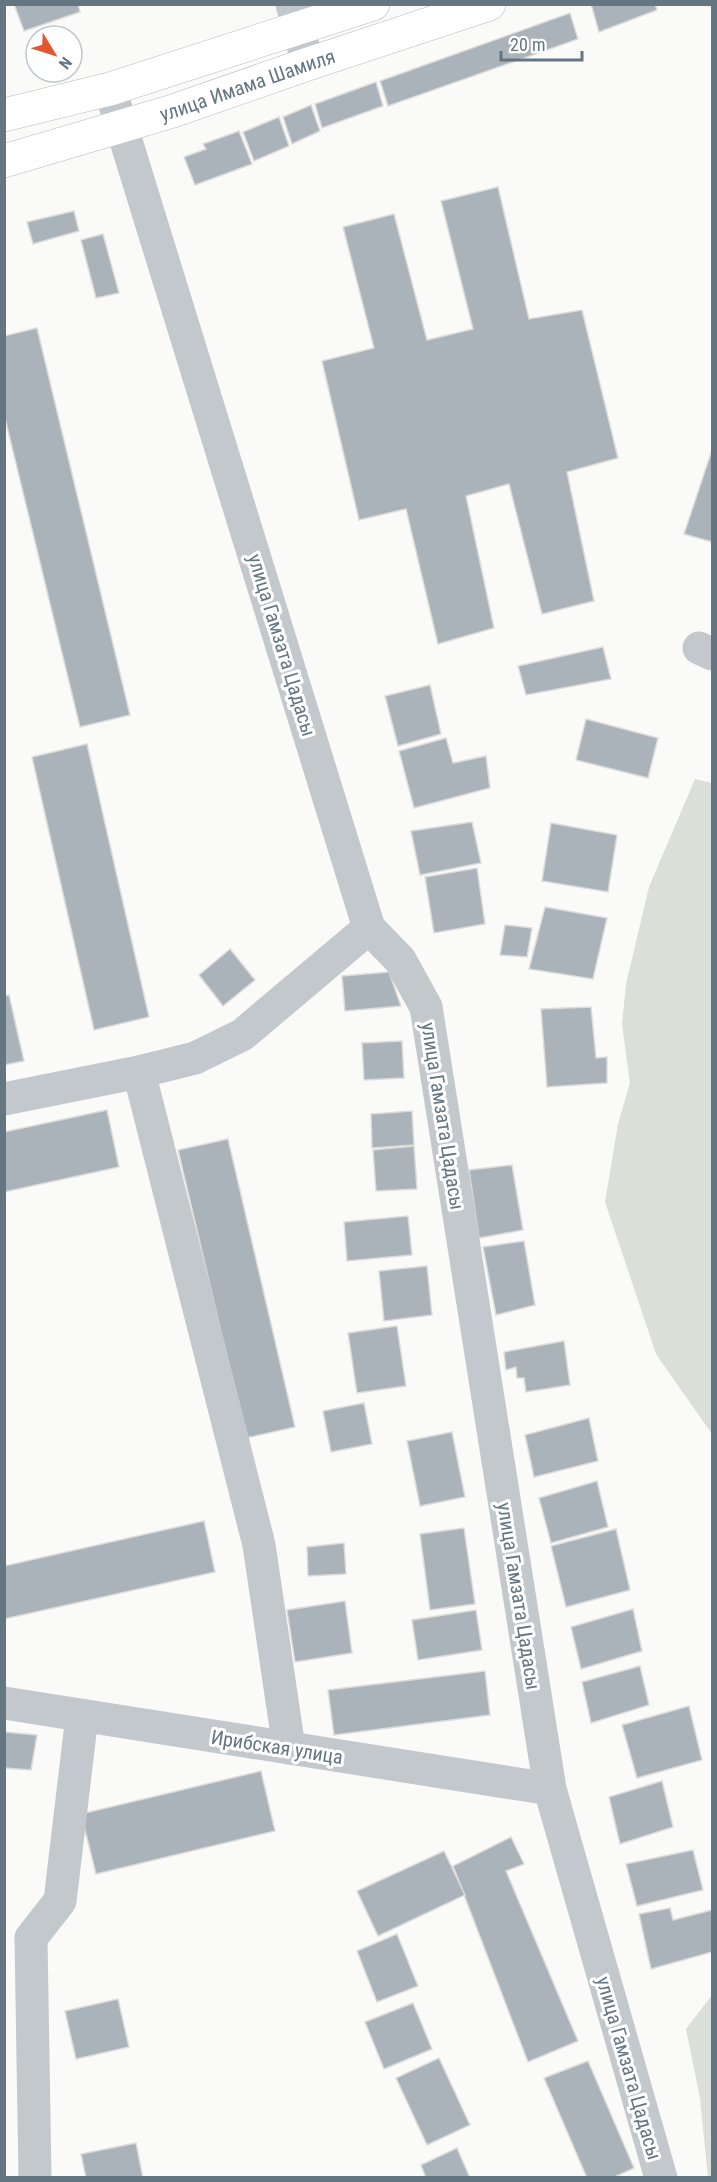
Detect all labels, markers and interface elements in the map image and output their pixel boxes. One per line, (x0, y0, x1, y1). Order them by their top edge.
north arrow (24, 24, 84, 84)
scale bar (501, 24, 582, 62)
text: 20 m (510, 34, 545, 55)
street label: улица Имама Шамиля (157, 44, 338, 126)
text: N (55, 53, 76, 73)
street label: улица Гамзата Цадасы (243, 551, 321, 739)
street label: улица Гамзата Цадасы (416, 1021, 470, 1211)
street label: улица Гамзата Цадасы (492, 1501, 546, 1691)
street label: Ирибская улица (209, 1725, 345, 1769)
street label: улица Гамзата Цадасы (591, 1974, 667, 2162)

